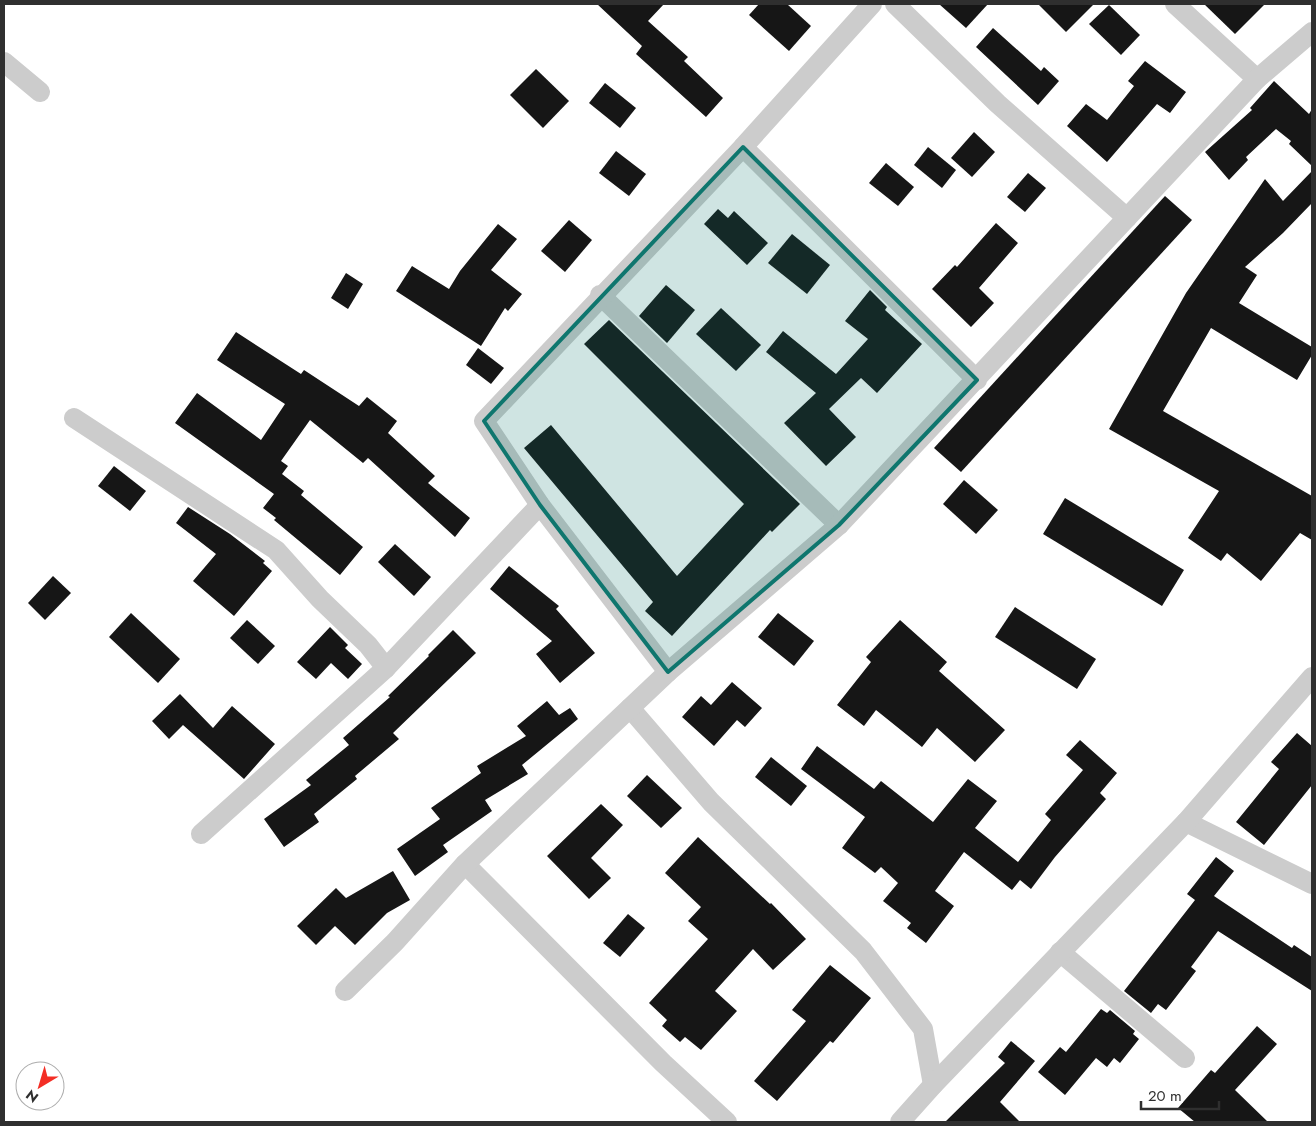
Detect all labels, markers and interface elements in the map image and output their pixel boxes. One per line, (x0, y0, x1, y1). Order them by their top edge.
north arrow (15, 1061, 65, 1111)
scale bar (1141, 1078, 1218, 1110)
text: N (21, 1085, 43, 1108)
text: 20 m (1148, 1085, 1182, 1107)

